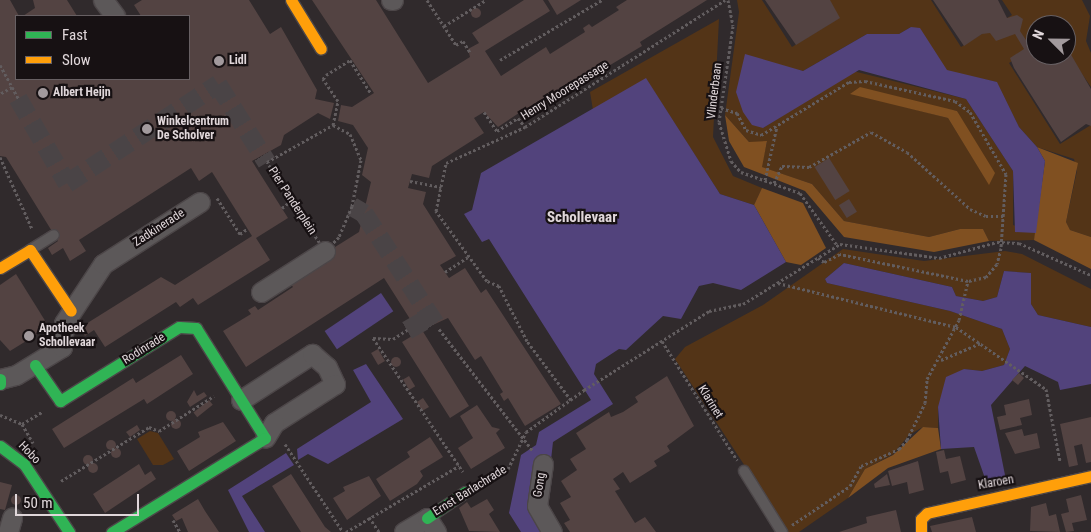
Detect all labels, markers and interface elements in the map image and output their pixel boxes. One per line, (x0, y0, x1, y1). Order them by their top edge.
legend (15, 15, 190, 80)
north arrow (1026, 15, 1076, 65)
text: Fast (62, 26, 87, 44)
text: N (1029, 27, 1047, 42)
text: Slow (62, 51, 91, 69)
place label: Lidl (229, 54, 247, 68)
marker: Lidl (213, 55, 225, 67)
street label: Henry Moorepassage (519, 58, 611, 124)
street label: Vlinderbaan (704, 62, 726, 120)
place label: Albert Heijn (53, 86, 111, 100)
marker: Albert Heijn (37, 87, 49, 99)
place label: Winkelcentrum De Scholver (157, 115, 229, 143)
marker: Winkelcentrum De Scholver (141, 123, 153, 135)
street label: Pier Panderplein (265, 165, 319, 237)
street label: Zadkinerade (131, 206, 187, 250)
district label: Schollevaar (547, 209, 617, 227)
place label: Apotheek Schollevaar (39, 322, 95, 350)
marker: Apotheek Schollevaar (23, 330, 35, 342)
street label: Rodinrade (120, 330, 168, 368)
street label: Klarinet (694, 383, 726, 421)
street label: Hobo (15, 439, 43, 467)
street label: Ernst Barlachrade (431, 463, 509, 519)
street label: Gong (531, 472, 549, 498)
street label: Klaroen (977, 473, 1015, 493)
scale bar (18, 484, 141, 516)
text: 50 m (23, 494, 53, 512)

